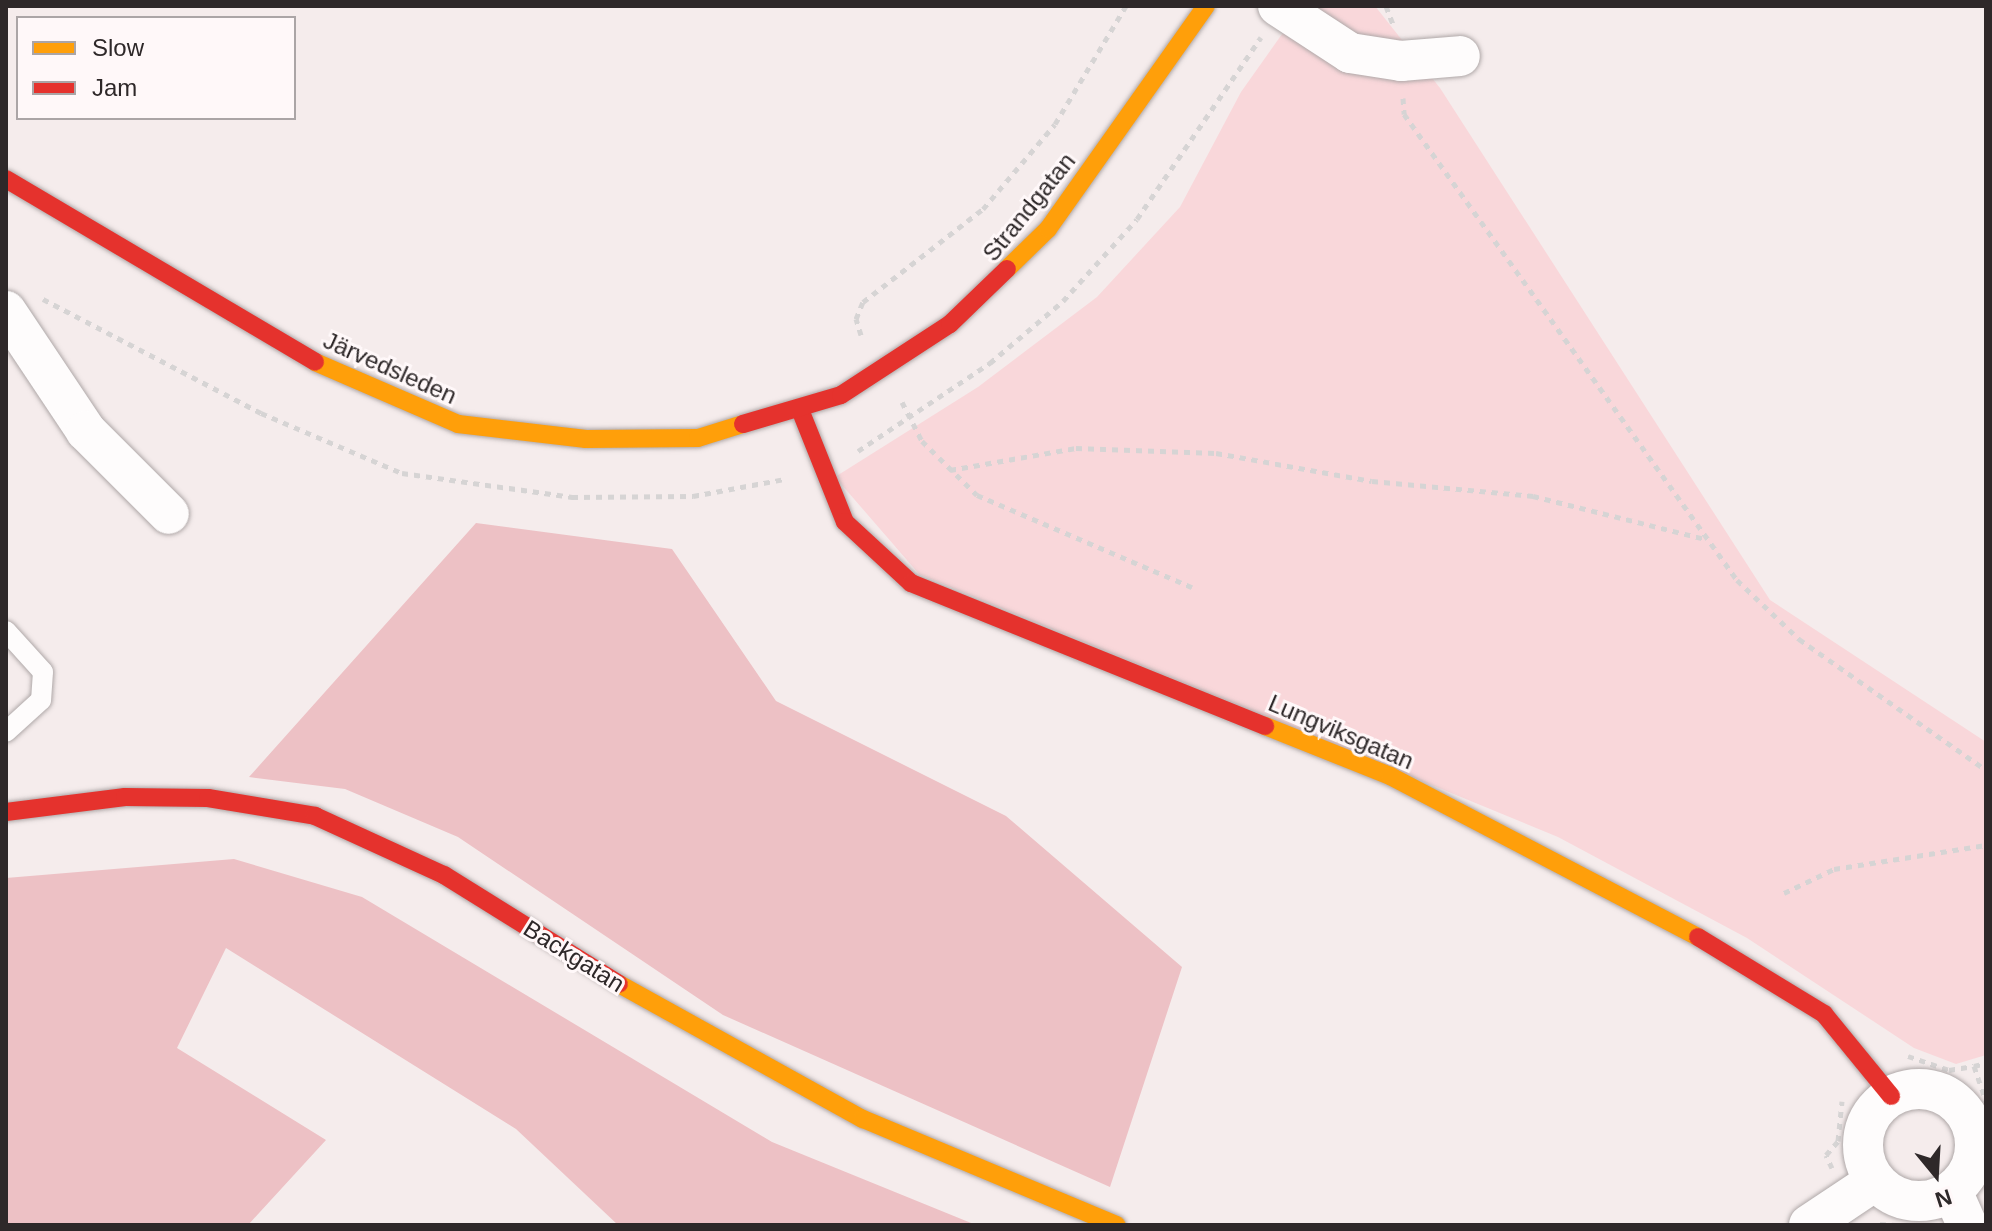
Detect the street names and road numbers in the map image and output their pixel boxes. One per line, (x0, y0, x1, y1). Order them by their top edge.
street label: Strandgatan (977, 147, 1081, 267)
street label: Järvedsleden (319, 326, 461, 410)
street label: Lungviksgatan (1264, 689, 1418, 775)
street label: Backgatan (518, 914, 630, 998)

